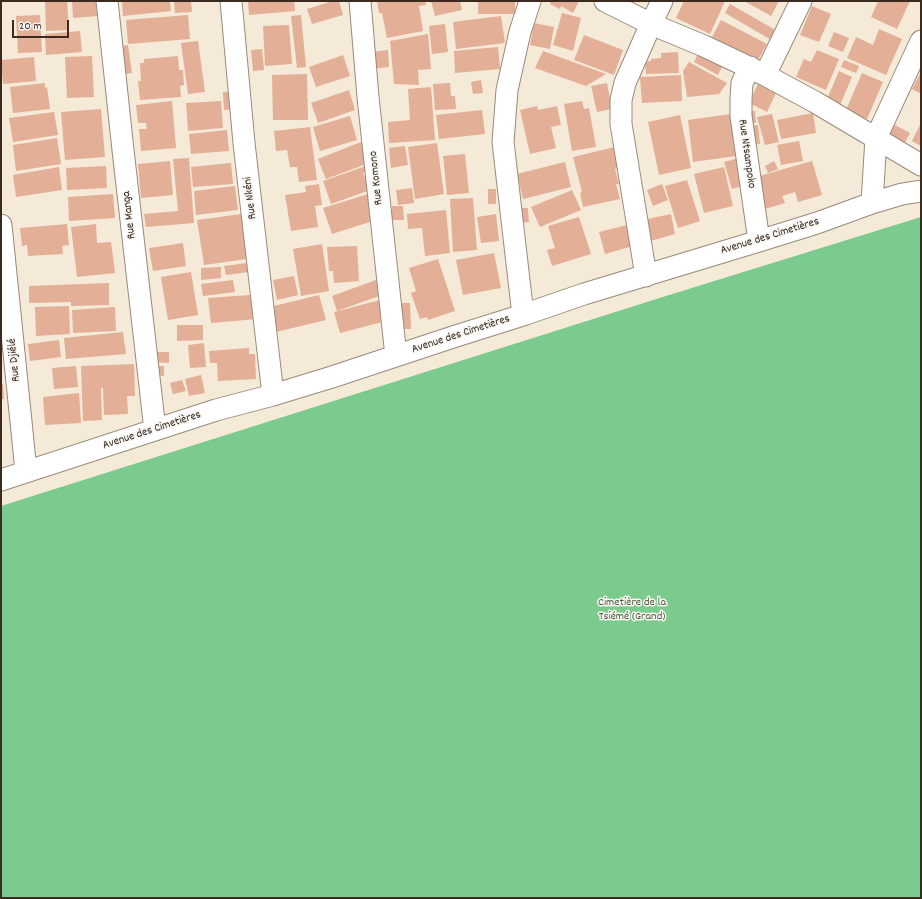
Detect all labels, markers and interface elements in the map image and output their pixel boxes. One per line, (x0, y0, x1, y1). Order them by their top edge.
scale bar (14, 12, 71, 38)
text: 20 m (19, 18, 42, 35)
street label: Rue Ntsampoko (734, 119, 758, 189)
street label: Rue Komono (367, 150, 387, 206)
street label: Rue Nkéni (241, 176, 261, 220)
street label: Rue Manga (120, 190, 140, 240)
street label: Avenue des Cimetières (719, 215, 821, 259)
street label: Avenue des Cimetières (410, 312, 512, 358)
street label: Rue Djiélé (6, 337, 24, 383)
street label: Avenue des Cimetières (101, 408, 203, 454)
park label: Cimetière de la Tsiémé (Grand) (598, 596, 666, 624)

